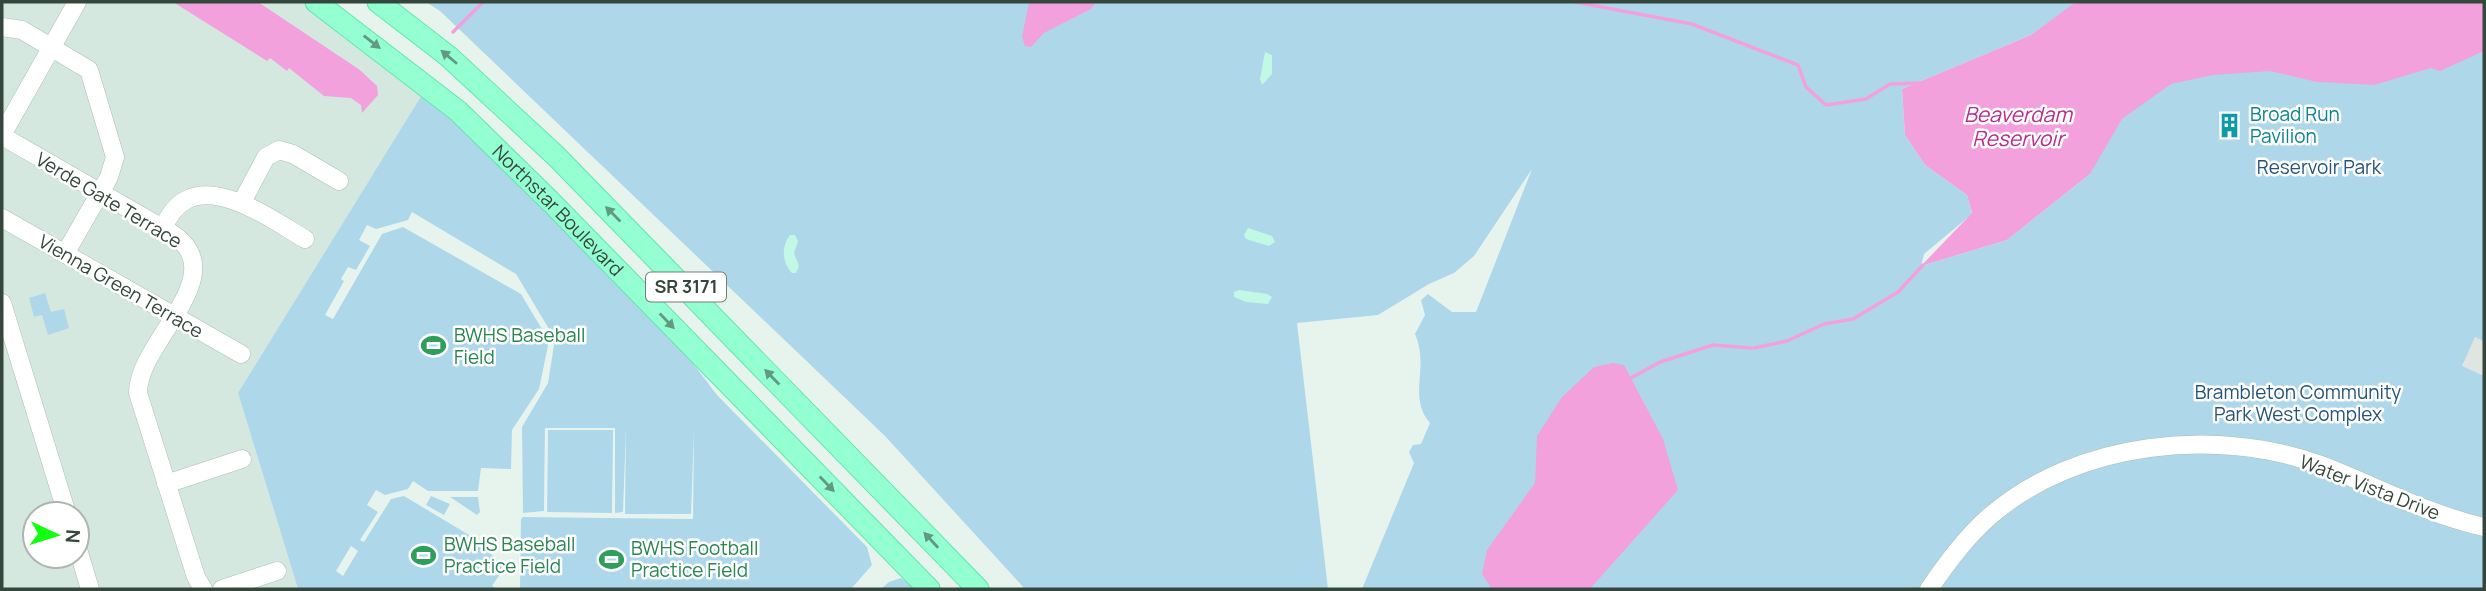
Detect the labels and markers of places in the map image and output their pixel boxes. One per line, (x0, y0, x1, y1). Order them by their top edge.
place label: Broad Run Pavilion (2250, 101, 2340, 149)
building icon: Broad Run Pavilion (2216, 111, 2244, 139)
place label: BWHS Baseball Field (454, 322, 585, 370)
sports icon: BWHS Baseball Field (420, 332, 448, 360)
place label: BWHS Baseball Practice Field (444, 531, 575, 579)
place label: BWHS Football Practice Field (631, 535, 758, 583)
sports icon: BWHS Baseball Practice Field (410, 541, 438, 569)
sports icon: BWHS Football Practice Field (597, 545, 625, 573)

